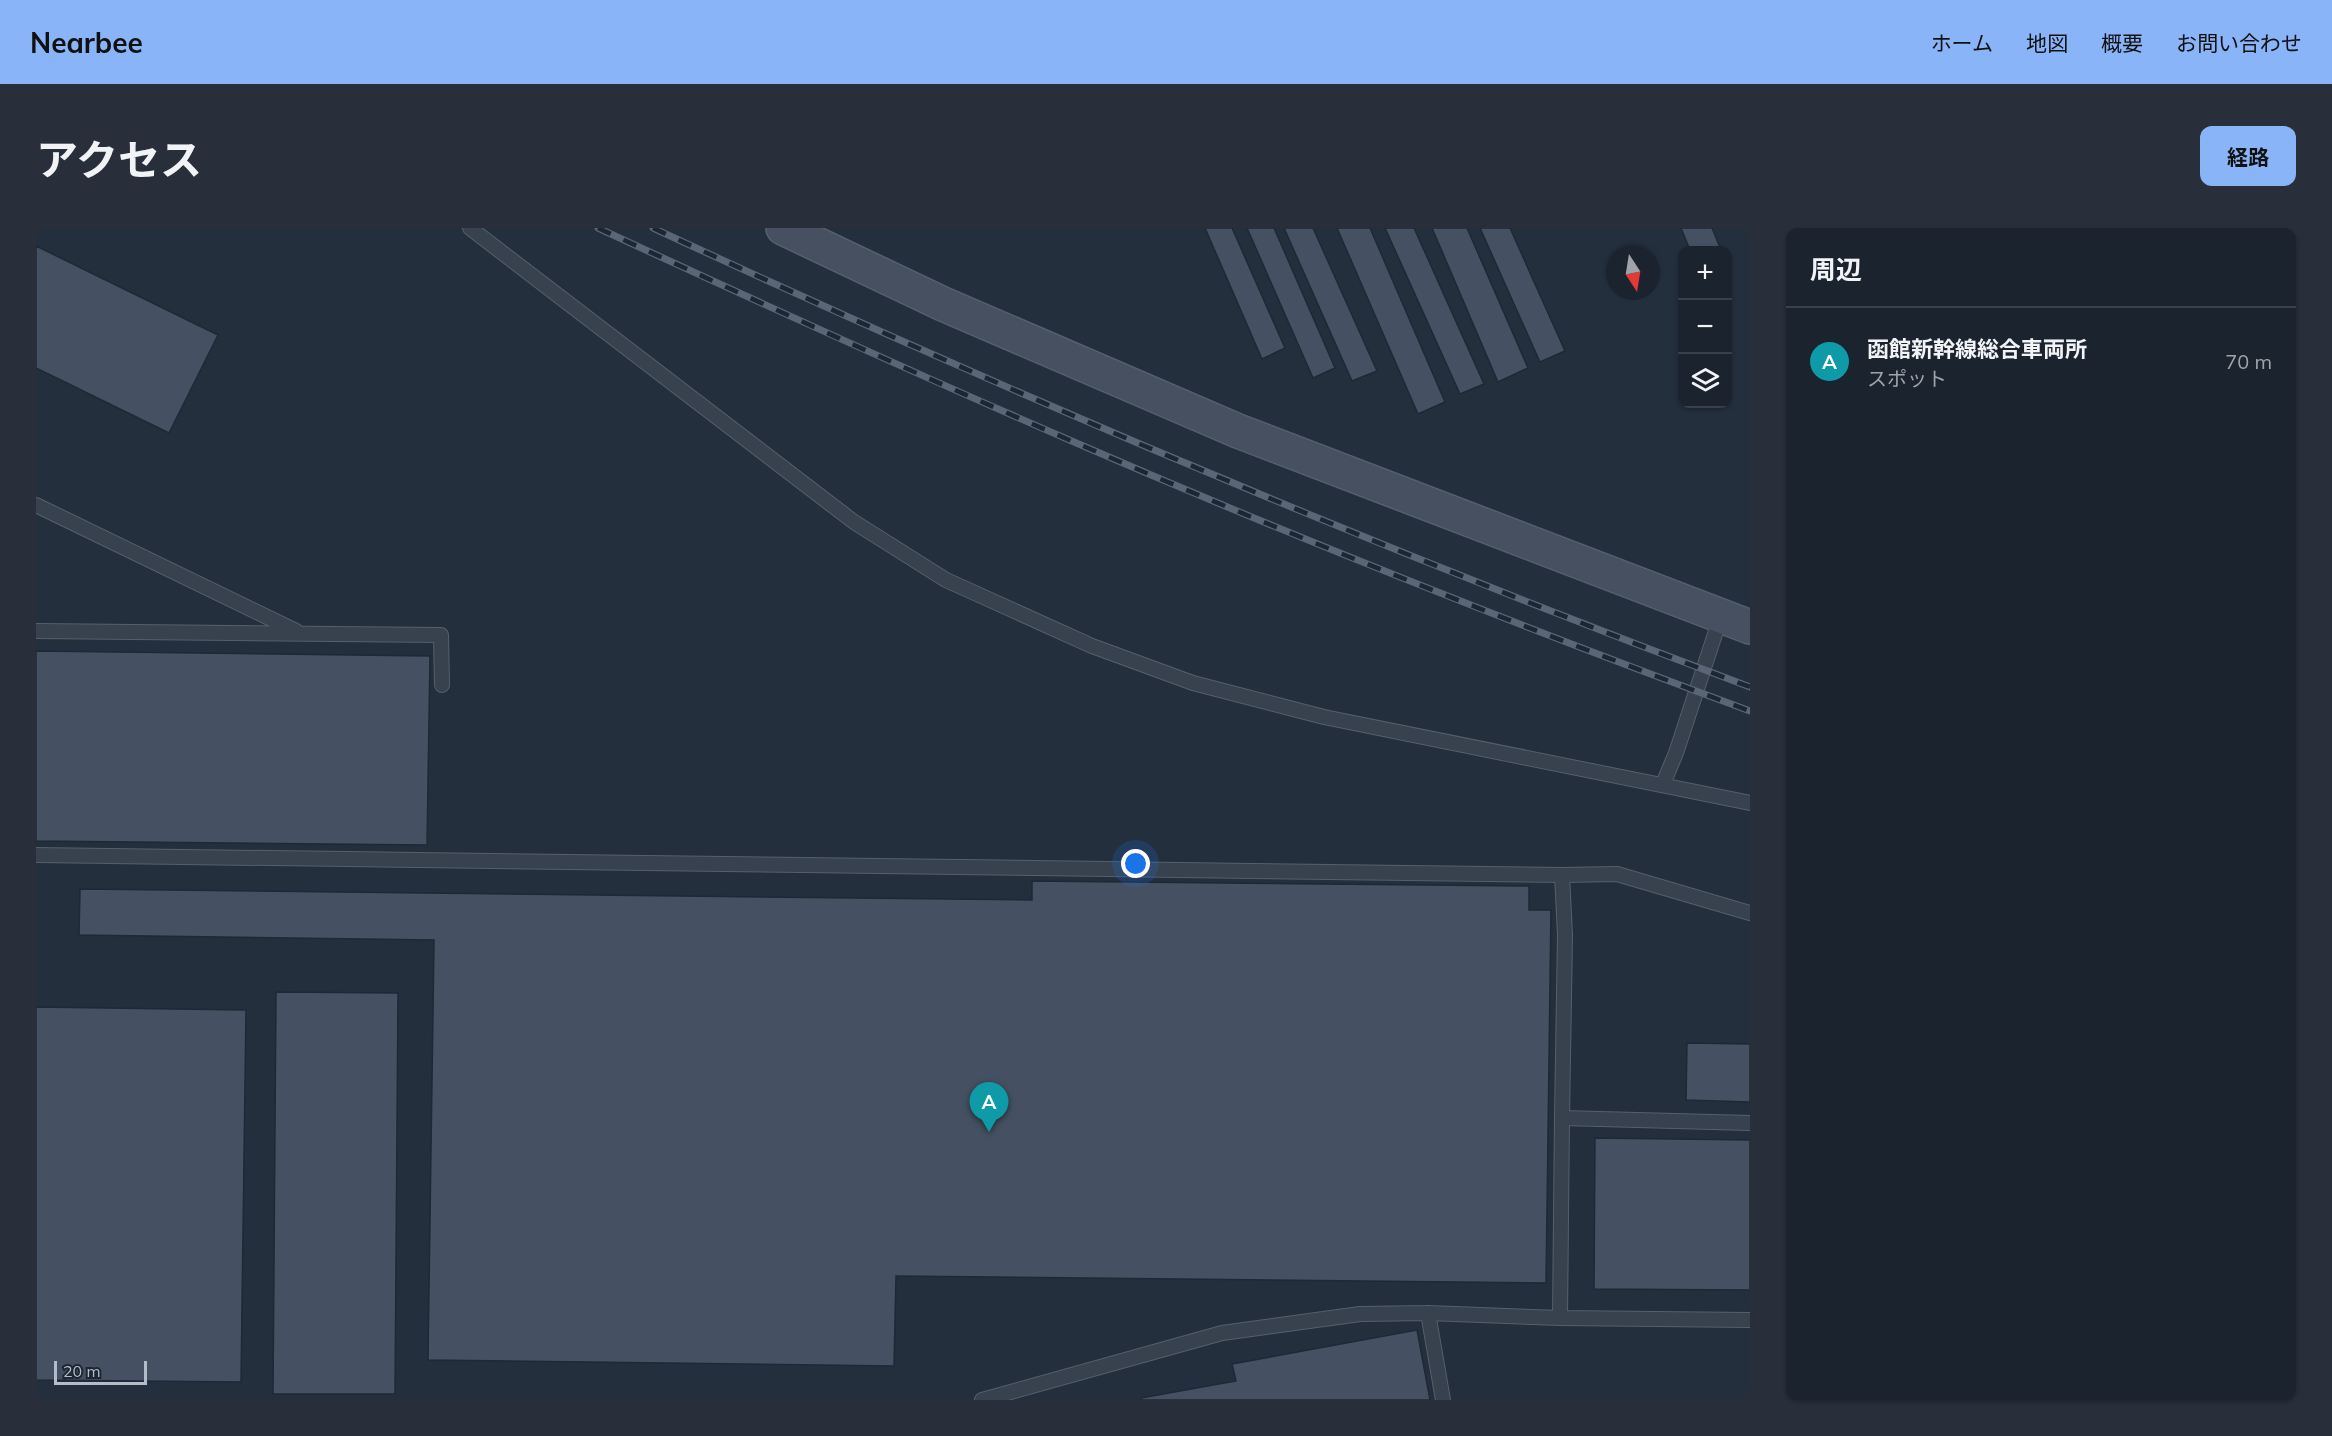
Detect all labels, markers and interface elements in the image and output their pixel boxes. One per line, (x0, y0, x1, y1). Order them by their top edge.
text: Nearbee (30, 25, 143, 60)
text: ホーム (1931, 30, 1993, 56)
text: 地図 (2026, 30, 2068, 56)
text: 概要 (2101, 30, 2143, 56)
text: お問い合わせ (2176, 30, 2302, 56)
button: 経路 (2200, 126, 2296, 186)
text: アクセス (36, 133, 202, 186)
north arrow (1606, 246, 1660, 300)
map controls (1678, 246, 1732, 408)
button: + (1678, 246, 1732, 300)
text: 周辺 (1810, 253, 1862, 286)
button: − (1678, 300, 1732, 354)
text: 函館新幹線総合車両所 (1867, 335, 2087, 363)
text: A (1822, 349, 1837, 374)
text: 70 m (2225, 349, 2272, 374)
button: layers (1678, 354, 1732, 408)
text: スポット (1867, 366, 1947, 391)
your location (1121, 849, 1150, 878)
pin: A (970, 1082, 1008, 1132)
scale bar (54, 1358, 147, 1386)
text: 20 m (63, 1361, 100, 1381)

